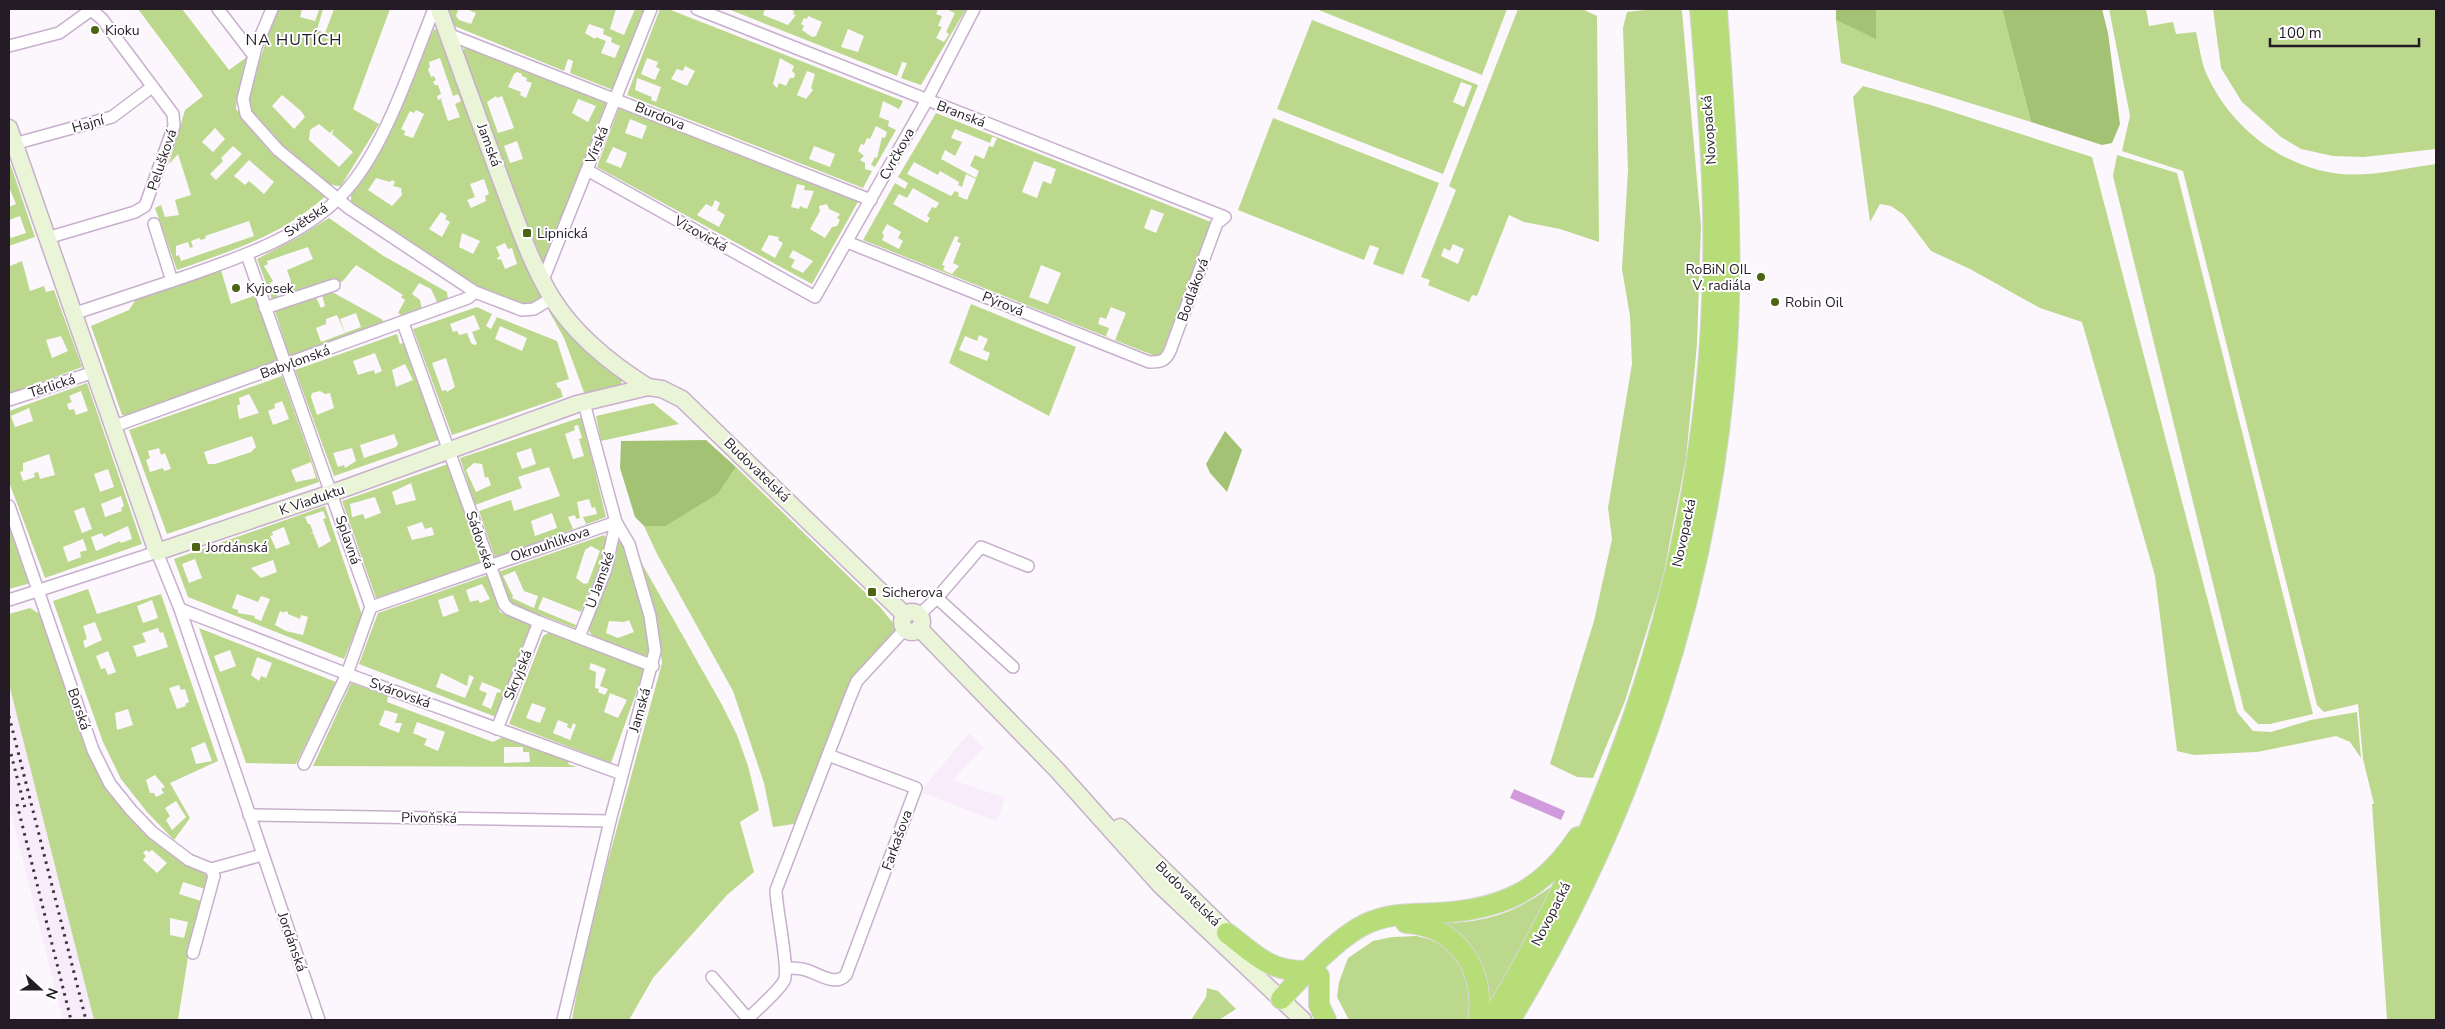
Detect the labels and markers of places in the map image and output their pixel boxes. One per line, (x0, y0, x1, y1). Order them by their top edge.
place label: Kioku (105, 21, 140, 40)
marker: Kioku (89, 24, 101, 36)
place label: Lipnická (537, 224, 588, 243)
marker: Lipnická (521, 227, 533, 239)
place label: RoBiN OIL V. radiála (1685, 260, 1751, 295)
marker: RoBiN OIL V. radiála (1755, 271, 1767, 283)
place label: Kyjosek (246, 279, 295, 298)
marker: Kyjosek (230, 282, 242, 294)
place label: Robin Oil (1785, 293, 1844, 312)
marker: Robin Oil (1769, 296, 1781, 308)
place label: Jordánská (205, 538, 268, 557)
marker: Jordánská (190, 541, 202, 553)
place label: Sicherova (882, 583, 943, 602)
marker: Sicherova (866, 586, 878, 598)

